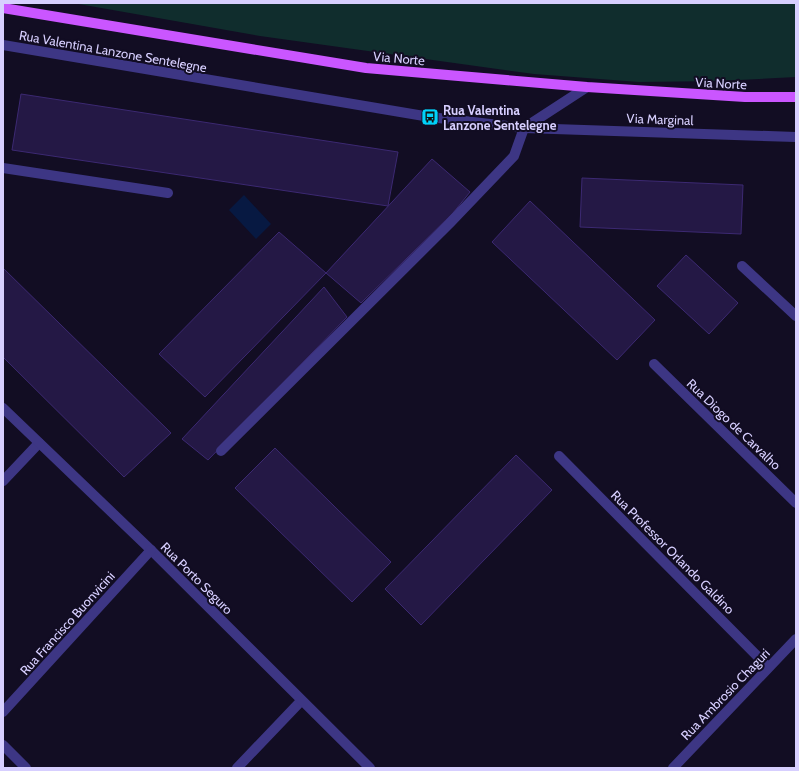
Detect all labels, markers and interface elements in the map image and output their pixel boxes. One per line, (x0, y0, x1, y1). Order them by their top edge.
street label: Rua Valentina Lanzone Sentelegne (18, 27, 208, 75)
street label: Via Norte (373, 48, 426, 68)
street label: Via Norte (695, 74, 748, 92)
place label: Rua Valentina Lanzone Sentelegne (443, 102, 557, 133)
bus stop icon: Rua Valentina Lanzone Sentelegne (420, 107, 440, 127)
street label: Via Marginal (626, 110, 694, 128)
street label: Rua Diogo de Carvalho (684, 375, 784, 473)
street label: Rua Professor Orlando Galdino (608, 487, 738, 617)
street label: Rua Porto Seguro (158, 539, 236, 617)
street label: Rua Francisco Buonvicini (16, 568, 118, 678)
street label: Rua Ambrosio Chaguri (677, 645, 773, 743)

